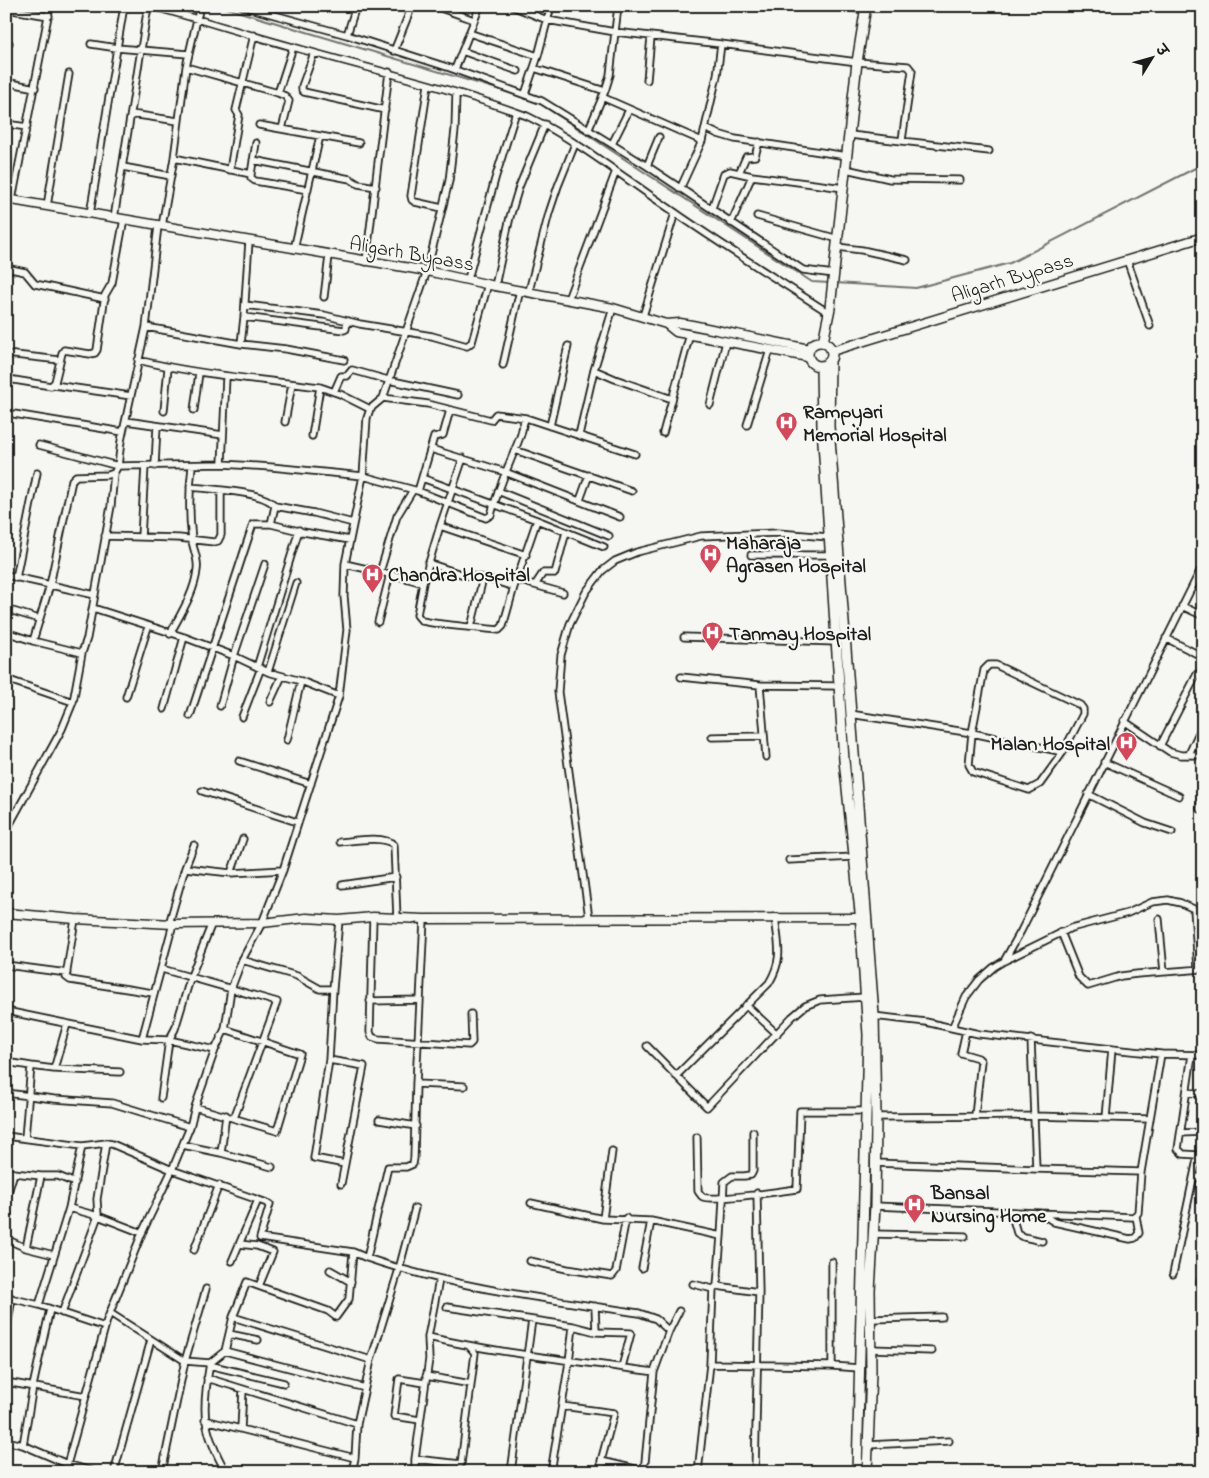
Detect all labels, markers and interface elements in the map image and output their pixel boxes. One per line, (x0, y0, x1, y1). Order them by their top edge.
north arrow (1126, 32, 1176, 82)
text: उ (1149, 39, 1173, 62)
street label: Aligarh Bypass (347, 230, 476, 282)
street label: Aligarh Bypass (948, 247, 1078, 313)
place label: Rampyari Memorial Hospital (803, 399, 947, 451)
hospital icon: Rampyari Memorial Hospital (775, 410, 799, 441)
place label: Maharaja Agrasen Hospital (726, 530, 866, 583)
hospital icon: Maharaja Agrasen Hospital (698, 542, 722, 573)
hospital icon: Chandra Hospital (360, 562, 384, 593)
place label: Chandra Hospital (388, 562, 530, 591)
hospital icon: Tanmay Hospital (701, 621, 725, 652)
place label: Tanmay Hospital (729, 621, 871, 651)
place label: Malan Hospital (990, 731, 1110, 760)
hospital icon: Malan Hospital (1114, 731, 1138, 762)
place label: Bansal Nursing Home (930, 1180, 1047, 1233)
hospital icon: Bansal Nursing Home (903, 1192, 927, 1223)

